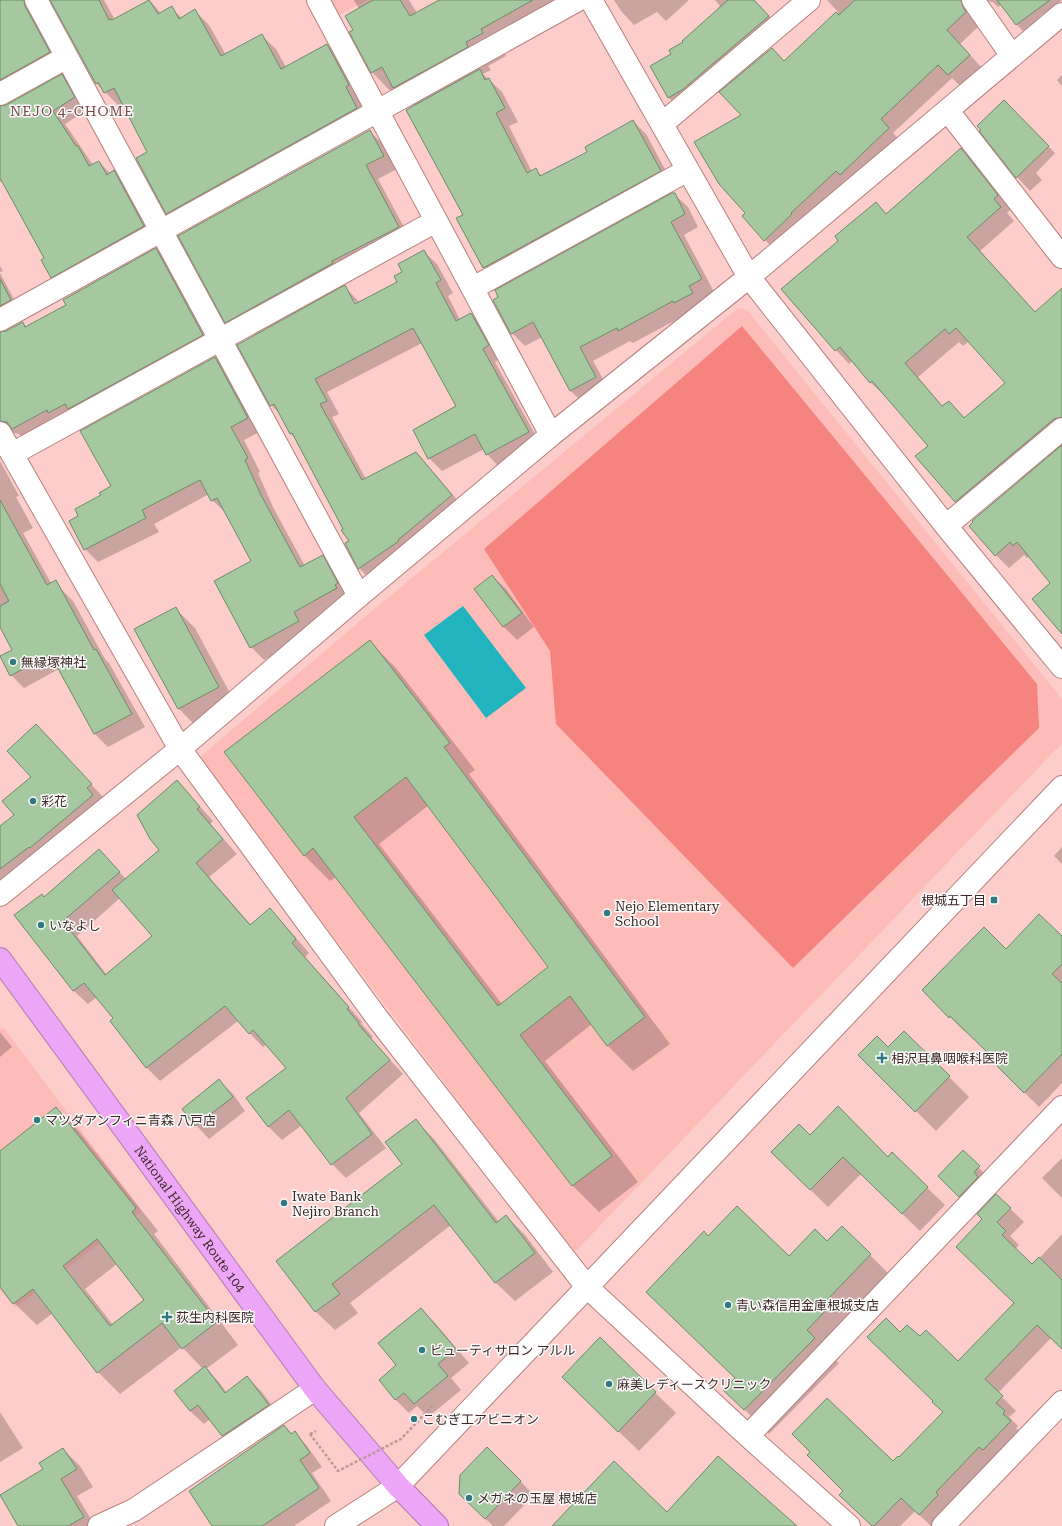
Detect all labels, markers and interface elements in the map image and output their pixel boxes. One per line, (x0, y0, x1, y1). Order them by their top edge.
district label: NEJO 4-CHOME (10, 103, 134, 119)
place label: 無縁塚神社 (21, 655, 86, 670)
marker: 無縁塚神社 (8, 657, 18, 667)
place label: 彩花 (41, 794, 67, 809)
marker: 彩花 (28, 796, 38, 806)
place label: 根城五丁目 (921, 893, 986, 908)
marker: 根城五丁目 (989, 895, 999, 905)
place label: Nejo Elementary School (615, 899, 720, 929)
marker: Nejo Elementary School (602, 908, 612, 918)
place label: いなよし (49, 918, 101, 933)
marker: いなよし (36, 920, 46, 930)
place label: 相沢耳鼻咽喉科医院 (891, 1051, 1008, 1066)
marker: 相沢耳鼻咽喉科医院 (876, 1052, 888, 1064)
place label: マツダアンフィニ青森 八戸店 (45, 1113, 216, 1128)
marker: マツダアンフィニ青森 八戸店 (32, 1115, 42, 1125)
street label: National Highway Route 104 (132, 1143, 249, 1295)
place label: Iwate Bank Nejiro Branch (292, 1189, 380, 1219)
marker: Iwate Bank Nejiro Branch (279, 1198, 289, 1208)
place label: 青い森信用金庫根城支店 (736, 1298, 879, 1313)
marker: 青い森信用金庫根城支店 (723, 1300, 733, 1310)
place label: 荻生内科医院 (176, 1310, 254, 1325)
marker: 荻生内科医院 (161, 1311, 173, 1323)
place label: ビューティサロン アルル (430, 1343, 575, 1358)
marker: ビューティサロン アルル (417, 1345, 427, 1355)
place label: 麻美レディースクリニック (617, 1377, 771, 1392)
marker: 麻美レディースクリニック (604, 1379, 614, 1389)
place label: こむぎ工アビニオン (422, 1412, 539, 1427)
marker: こむぎ工アビニオン (409, 1414, 419, 1424)
place label: メガネの玉屋 根城店 (477, 1491, 597, 1506)
marker: メガネの玉屋 根城店 (464, 1493, 474, 1503)

